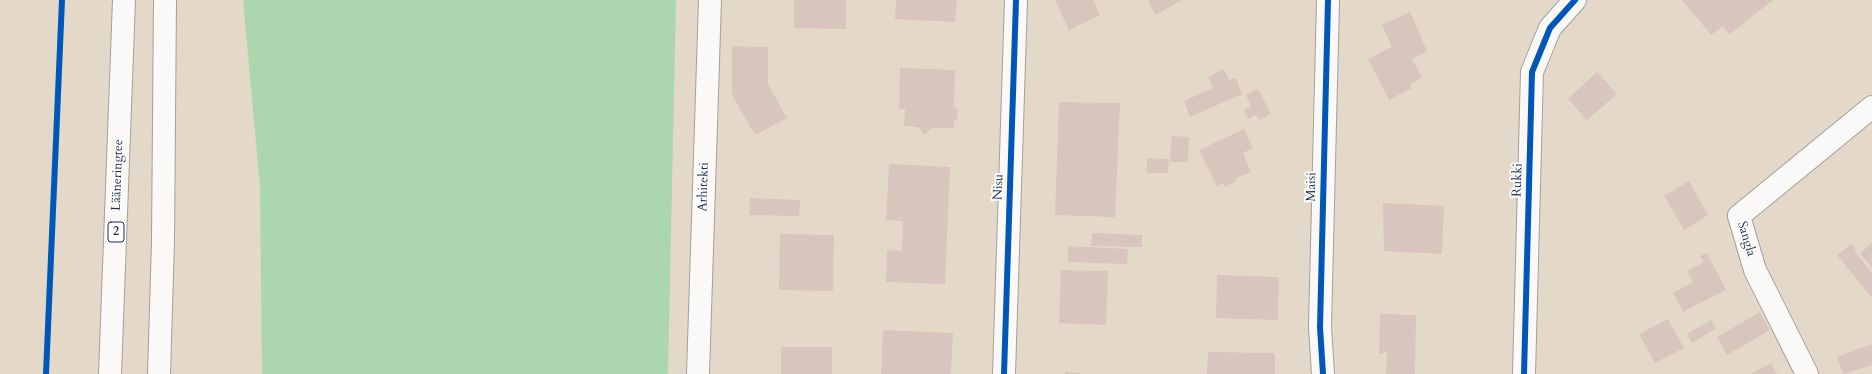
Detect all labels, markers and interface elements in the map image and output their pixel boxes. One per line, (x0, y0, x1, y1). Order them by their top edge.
street label: Lääneringtee (109, 139, 127, 211)
street label: Arhitekti (695, 162, 713, 212)
street label: Rukki (1510, 163, 1526, 197)
street label: Maisi (1304, 172, 1320, 202)
street label: Nisu (991, 174, 1007, 200)
street label: Sangla (1733, 220, 1759, 258)
road number: 2 (108, 222, 124, 242)

